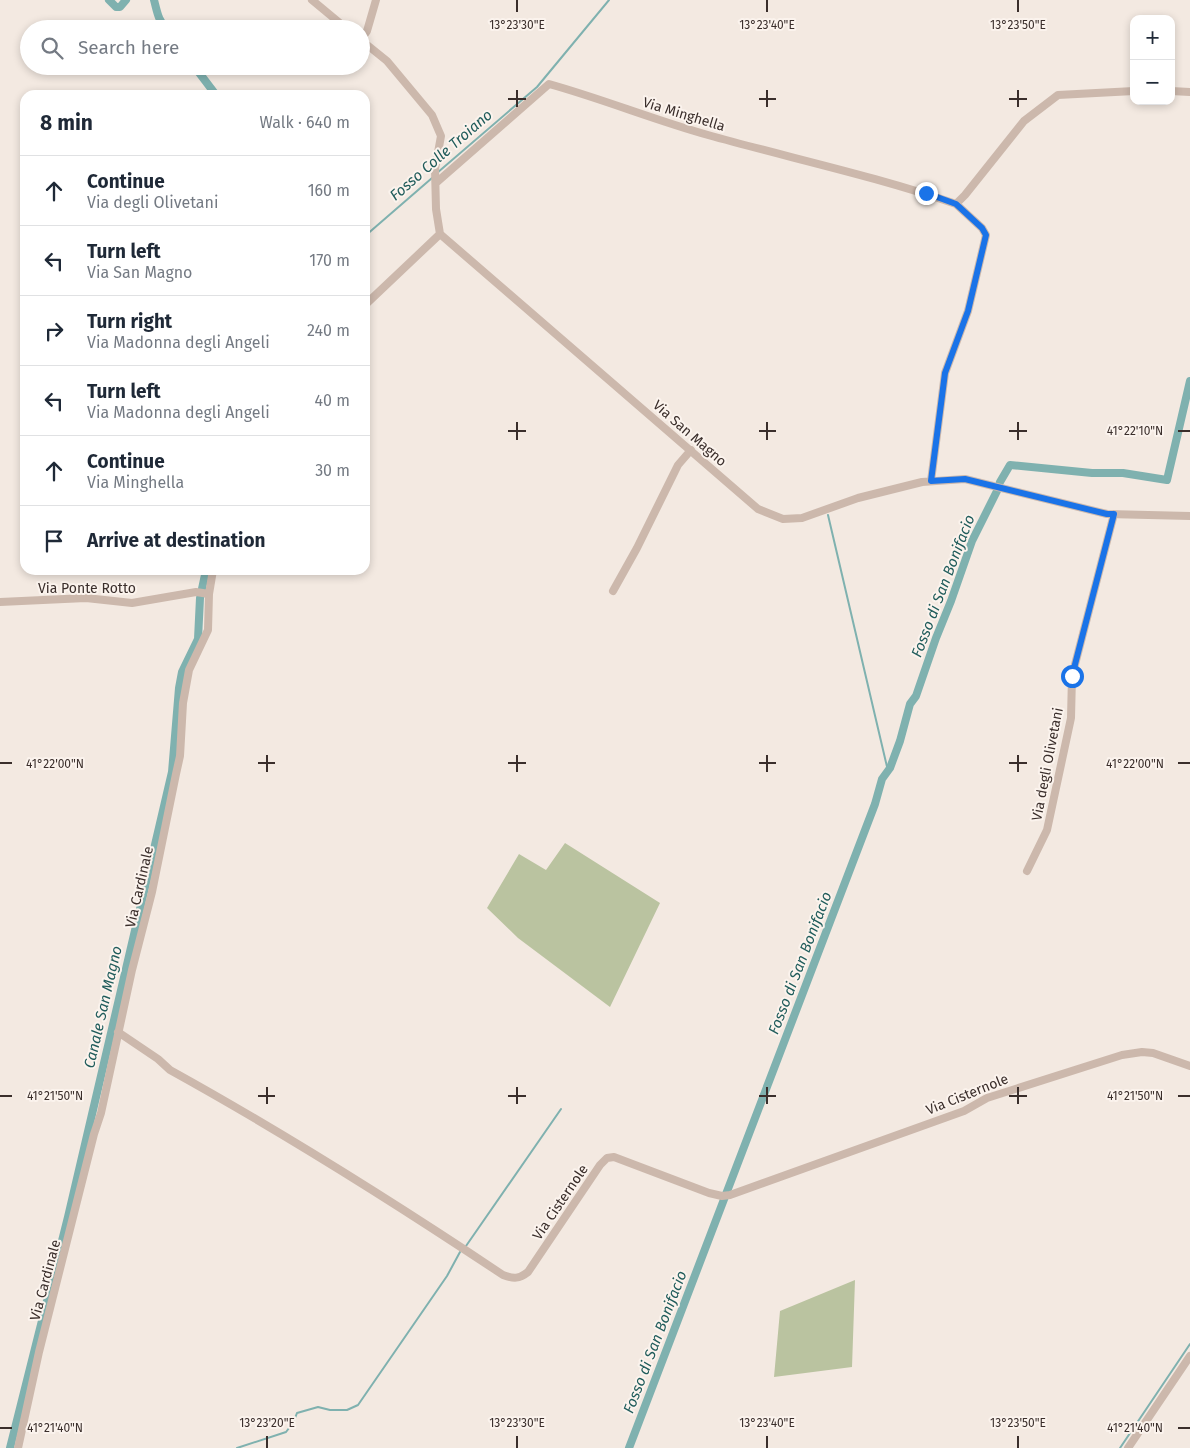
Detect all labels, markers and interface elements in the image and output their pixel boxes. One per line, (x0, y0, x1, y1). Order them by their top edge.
map controls (1130, 15, 1175, 105)
button: + (1130, 15, 1175, 60)
text: 13°23'30"E (489, 18, 545, 32)
text: 13°23'40"E (739, 18, 795, 32)
text: 13°23'50"E (990, 18, 1046, 32)
search box (20, 20, 370, 75)
icon: search (38, 34, 66, 62)
text: Search here (78, 36, 179, 59)
button: − (1130, 60, 1175, 105)
street label: Via Minghella (641, 94, 727, 135)
water label: Fosso Colle Troiano (386, 106, 496, 204)
text: 8 min (40, 110, 93, 136)
text: Walk · 640 m (260, 113, 350, 132)
text: Continue (87, 170, 165, 193)
icon: ahead (40, 177, 68, 205)
text: 160 m (308, 181, 350, 200)
route end (915, 182, 938, 205)
text: Via degli Olivetani (87, 193, 218, 212)
text: Turn left (87, 240, 161, 263)
icon: left (40, 247, 68, 275)
text: 170 m (309, 251, 350, 270)
text: Via San Magno (87, 263, 192, 282)
text: Turn right (87, 310, 172, 333)
icon: right (40, 317, 68, 345)
text: 240 m (307, 321, 350, 340)
text: Via Madonna degli Angeli (87, 333, 270, 352)
text: Turn left (87, 380, 161, 403)
icon: left (40, 387, 68, 415)
text: 40 m (315, 391, 350, 410)
street label: Via San Magno (649, 397, 730, 470)
text: Via Madonna degli Angeli (87, 403, 270, 422)
text: 41°22'10"N (1107, 424, 1163, 438)
text: Continue (87, 450, 165, 473)
icon: ahead (40, 457, 68, 485)
text: 30 m (315, 461, 350, 480)
text: Via Minghella (87, 473, 184, 492)
water label: Fosso di San Bonifacio (907, 512, 979, 660)
icon: arrive (40, 527, 68, 555)
text: Arrive at destination (87, 529, 266, 552)
street label: Via Ponte Rotto (38, 580, 136, 597)
route start (1061, 665, 1084, 688)
street label: Via degli Olivetani (1028, 706, 1067, 822)
text: 41°22'00"N (26, 757, 84, 771)
text: 41°22'00"N (1106, 757, 1164, 771)
street label: Via Cardinale (122, 845, 157, 929)
water label: Fosso di San Bonifacio (764, 889, 836, 1037)
water label: Canale San Magno (80, 944, 126, 1070)
street label: Via Cisternole (924, 1070, 1011, 1119)
text: 41°21'50"N (27, 1089, 83, 1103)
text: 41°21'50"N (1107, 1089, 1163, 1103)
street label: Via Cisternole (529, 1161, 592, 1243)
street label: Via Cardinale (27, 1238, 64, 1322)
water label: Fosso di San Bonifacio (619, 1268, 691, 1416)
text: 13°23'20"E (239, 1416, 295, 1430)
text: 13°23'30"E (489, 1416, 545, 1430)
text: 13°23'40"E (739, 1416, 795, 1430)
text: 13°23'50"E (990, 1416, 1046, 1430)
text: 41°21'40"N (27, 1421, 83, 1435)
text: 41°21'40"N (1107, 1421, 1163, 1435)

